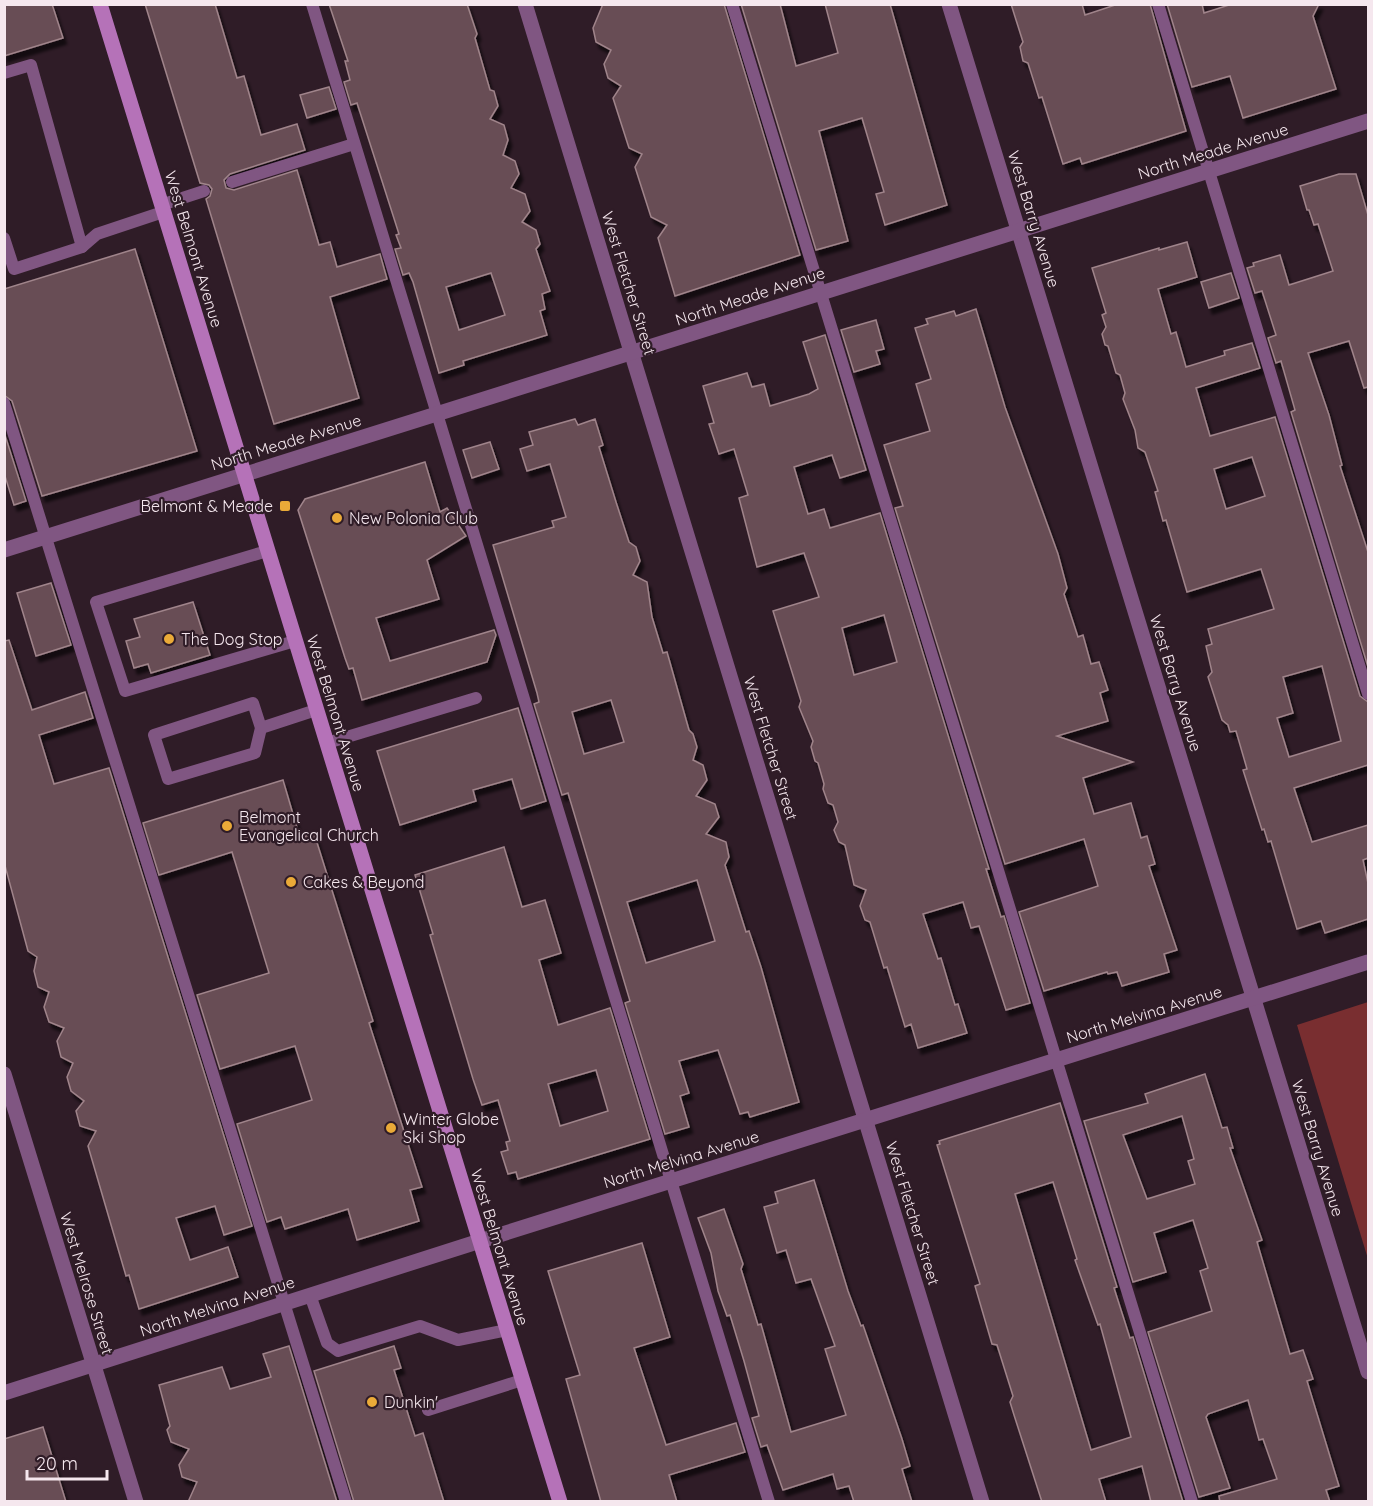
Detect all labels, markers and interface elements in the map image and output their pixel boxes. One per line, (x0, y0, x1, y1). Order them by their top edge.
street label: North Meade Avenue (1135, 119, 1291, 183)
street label: West Barry Avenue (1004, 148, 1064, 290)
street label: West Belmont Avenue (161, 168, 227, 330)
street label: West Fletcher Street (598, 209, 660, 357)
street label: North Meade Avenue (673, 262, 827, 330)
street label: North Meade Avenue (208, 410, 364, 474)
place label: Belmont & Meade (141, 496, 273, 516)
marker: Belmont & Meade (278, 499, 292, 513)
place label: New Polonia Club (349, 508, 478, 528)
marker: New Polonia Club (330, 511, 344, 525)
street label: West Barry Avenue (1146, 612, 1206, 754)
place label: The Dog Stop (181, 629, 283, 649)
marker: The Dog Stop (162, 632, 176, 646)
street label: West Belmont Avenue (303, 632, 369, 794)
street label: West Fletcher Street (740, 674, 802, 822)
place label: Belmont Evangelical Church (239, 807, 379, 845)
marker: Belmont Evangelical Church (220, 819, 234, 833)
place label: Cakes & Beyond (303, 872, 424, 892)
marker: Cakes & Beyond (284, 875, 298, 889)
street label: North Melvina Avenue (1064, 981, 1224, 1047)
street label: West Barry Avenue (1288, 1077, 1348, 1219)
place label: Winter Globe Ski Shop (403, 1109, 499, 1147)
marker: Winter Globe Ski Shop (384, 1121, 398, 1135)
street label: North Melvina Avenue (601, 1126, 761, 1192)
street label: West Fletcher Street (882, 1139, 944, 1287)
street label: West Belmont Avenue (467, 1166, 533, 1328)
street label: West Melrose Street (56, 1209, 118, 1357)
street label: North Melvina Avenue (137, 1271, 297, 1341)
place label: Dunkin' (384, 1392, 438, 1412)
marker: Dunkin' (365, 1395, 379, 1409)
scale bar (27, 1443, 106, 1481)
text: 20 m (36, 1452, 78, 1475)

